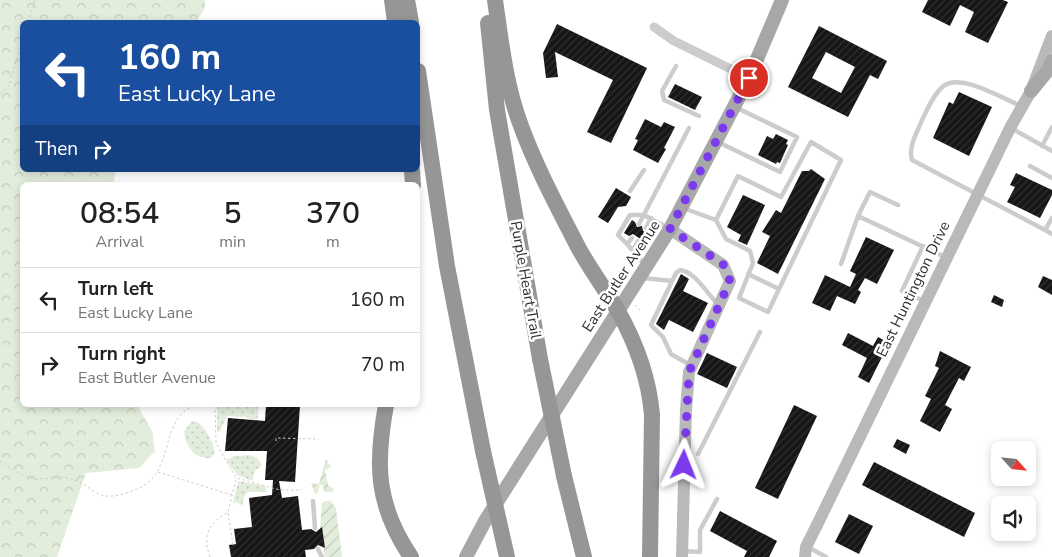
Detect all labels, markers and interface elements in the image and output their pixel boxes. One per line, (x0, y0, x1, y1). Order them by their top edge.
text: 160 m (118, 34, 221, 81)
icon: left (35, 40, 100, 105)
pin (728, 57, 770, 99)
icon: arrive (735, 64, 763, 92)
text: East Lucky Lane (118, 79, 276, 109)
icon: right (88, 135, 116, 163)
text: Then (35, 136, 78, 162)
text: 08:54 (80, 193, 159, 234)
text: 5 (224, 193, 242, 234)
text: 370 (306, 193, 360, 234)
street label: East Butler Avenue (577, 216, 665, 336)
street label: East Huntington Drive (871, 218, 955, 360)
street label: Purple Heart Trail (506, 219, 546, 341)
text: Arrival (96, 231, 144, 253)
text: min (219, 231, 246, 253)
text: m (326, 231, 340, 253)
text: Turn left (78, 276, 153, 302)
icon: left (35, 286, 63, 314)
text: 160 m (350, 287, 405, 313)
text: East Lucky Lane (78, 302, 193, 324)
text: Turn right (78, 341, 165, 367)
icon: right (35, 351, 63, 379)
text: 70 m (361, 352, 405, 378)
text: East Butler Avenue (78, 367, 216, 389)
position arrow (657, 438, 709, 490)
north arrow (991, 441, 1036, 486)
map controls (991, 441, 1036, 541)
button: sound (991, 496, 1036, 541)

